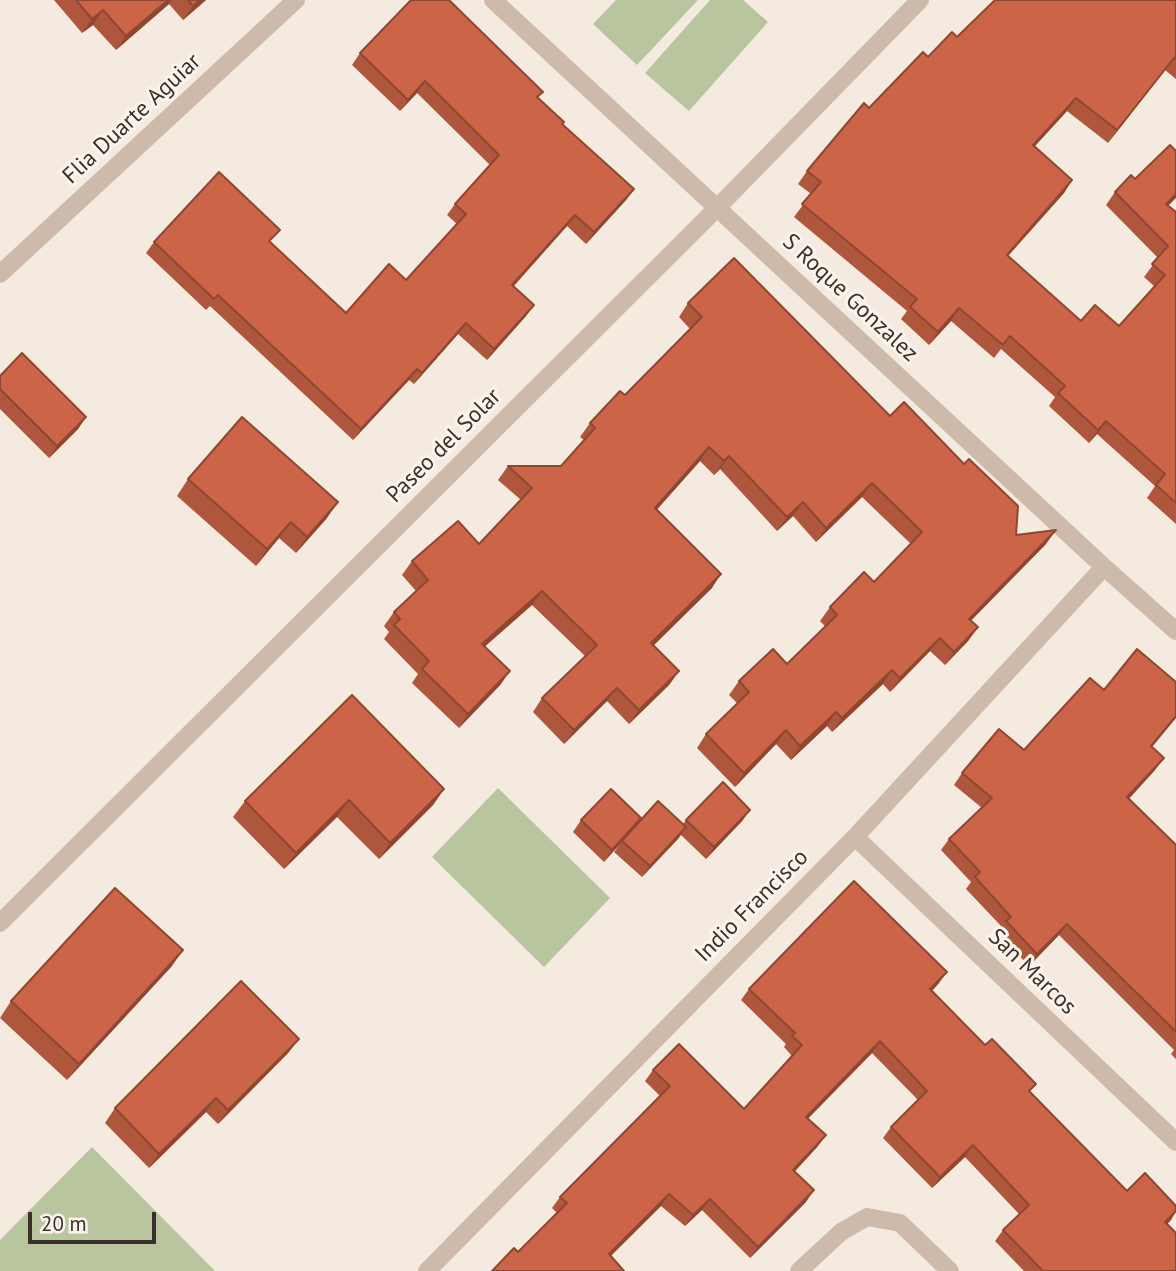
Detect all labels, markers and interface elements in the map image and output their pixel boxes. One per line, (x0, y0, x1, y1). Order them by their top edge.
street label: Flia Duarte Aguiar (57, 48, 207, 190)
street label: S Roque Gonzalez (777, 228, 923, 368)
street label: Paseo del Solar (381, 383, 507, 509)
street label: Indio Francisco (690, 844, 814, 968)
street label: San Marcos (982, 923, 1082, 1021)
scale bar (32, 1198, 159, 1242)
text: 20 m (41, 1210, 87, 1237)

